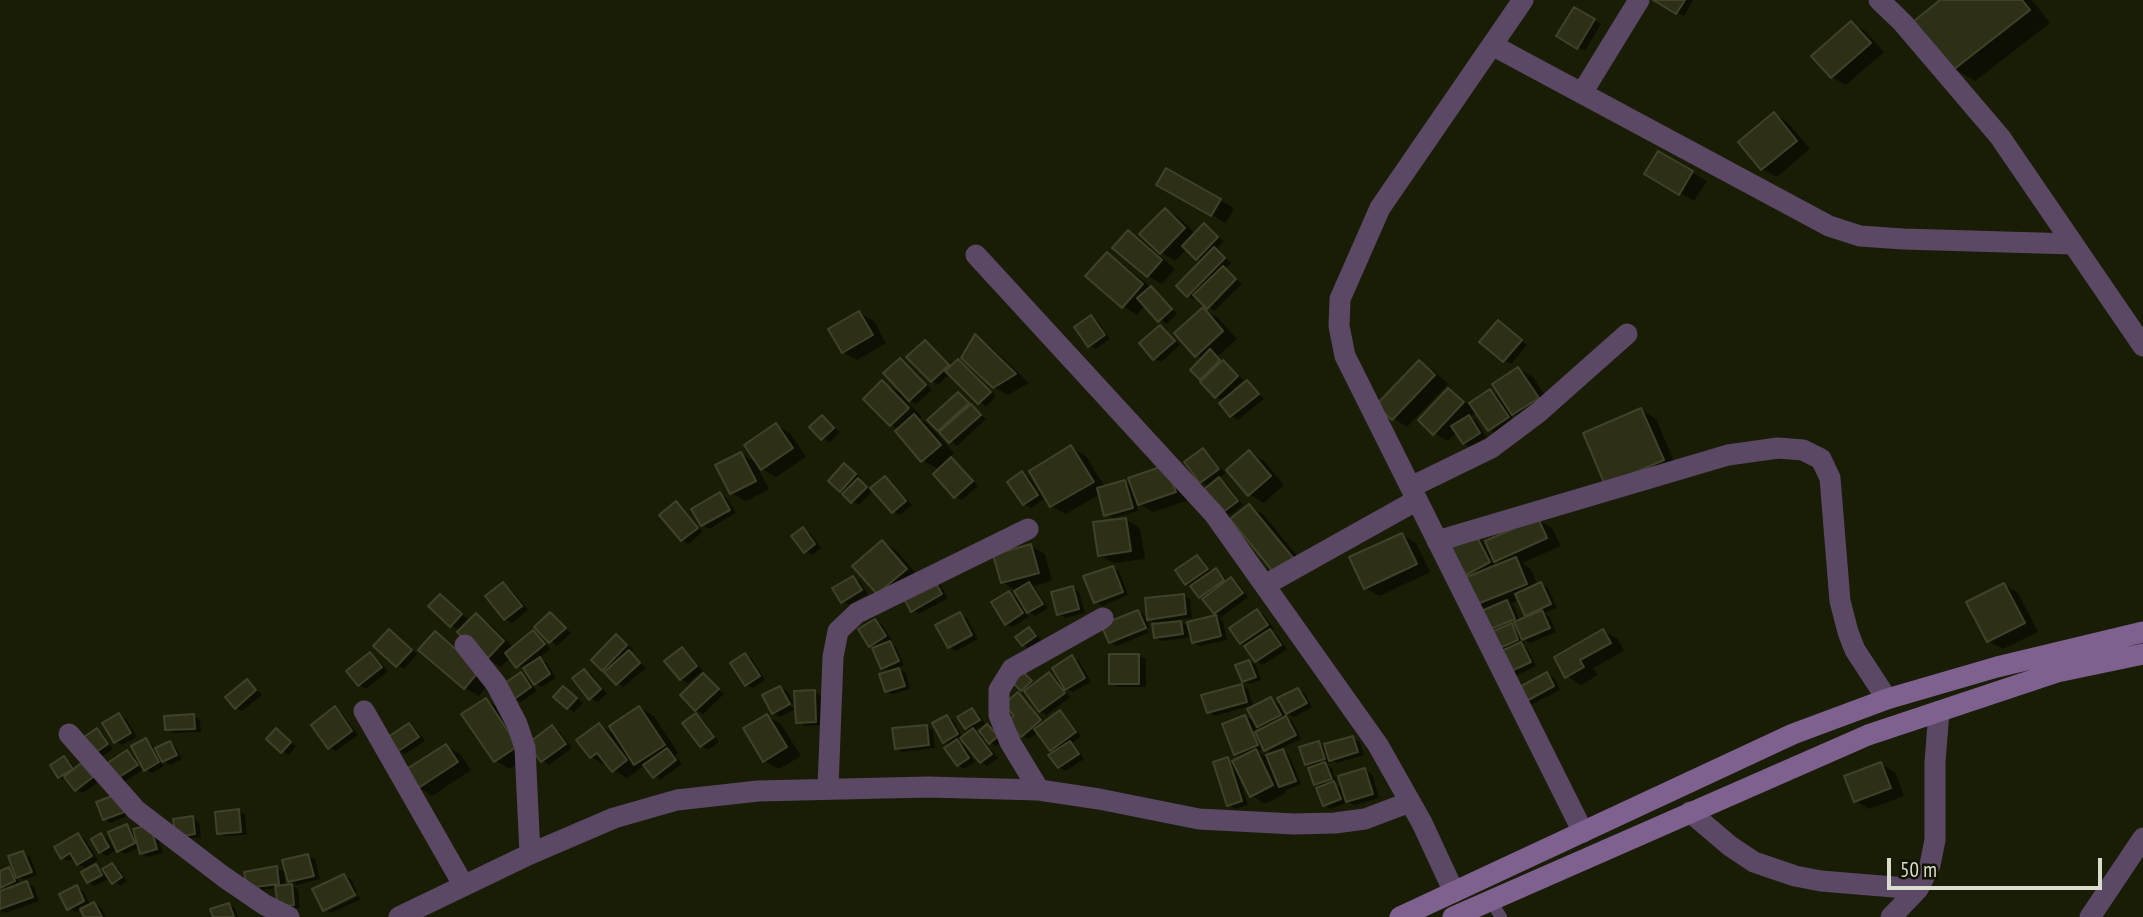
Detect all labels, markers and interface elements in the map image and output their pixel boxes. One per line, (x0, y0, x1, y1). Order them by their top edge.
scale bar (1891, 844, 2106, 888)
text: 50 m (1900, 856, 1937, 883)

